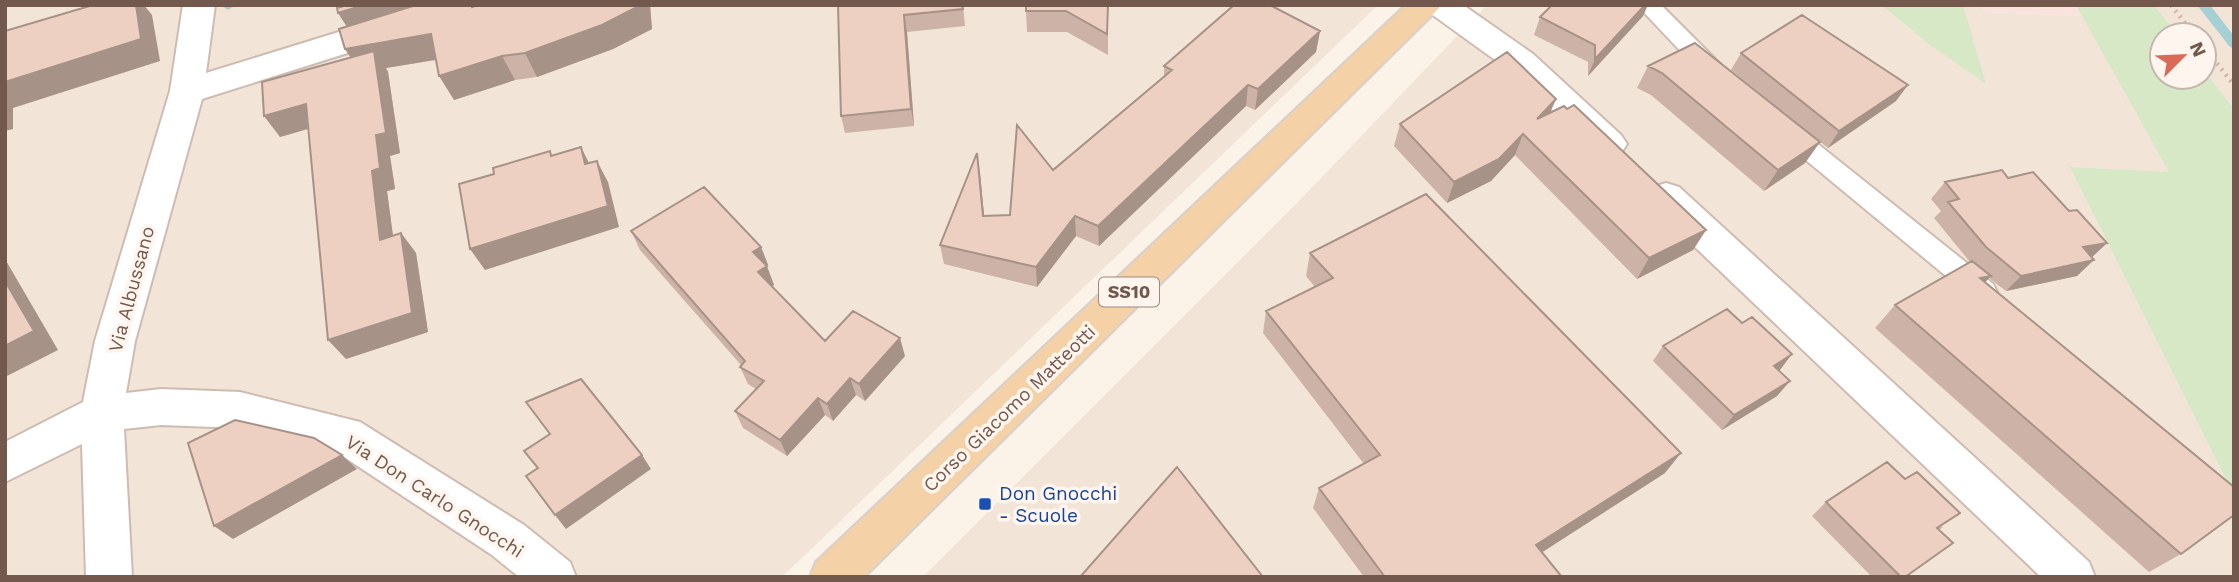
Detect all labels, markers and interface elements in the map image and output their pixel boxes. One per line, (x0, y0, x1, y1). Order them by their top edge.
north arrow (2148, 21, 2218, 91)
text: N (2185, 38, 2211, 60)
street label: Via Albussano (104, 224, 159, 355)
road number: SS10 (1099, 278, 1159, 306)
street label: Corso Giacomo Matteotti (918, 320, 1100, 497)
street label: Via Don Carlo Gnocchi (341, 430, 528, 563)
place label: Don Gnocchi - Scuole (999, 482, 1117, 527)
marker: Don Gnocchi - Scuole (977, 496, 993, 512)

